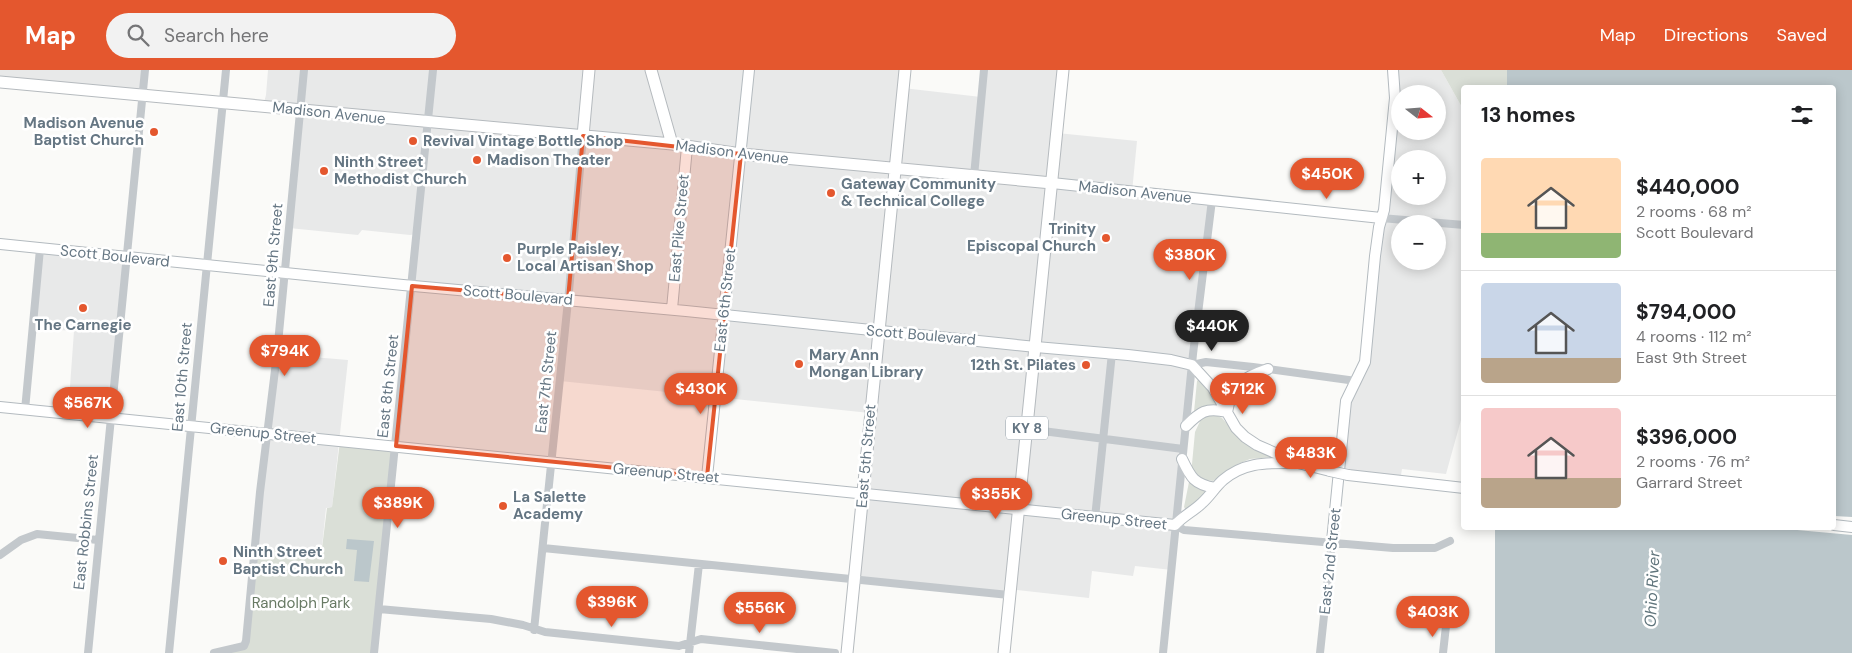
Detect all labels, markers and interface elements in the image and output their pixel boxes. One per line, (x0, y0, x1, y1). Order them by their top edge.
search box (106, 13, 456, 58)
text: Map (25, 20, 76, 51)
icon: search (124, 21, 152, 49)
text: Search here (164, 23, 269, 48)
text: Map (1600, 23, 1636, 47)
text: Directions (1664, 23, 1749, 47)
text: Saved (1777, 23, 1827, 47)
north arrow (1391, 85, 1446, 140)
map controls (1391, 85, 1446, 270)
street label: Madison Avenue (271, 97, 387, 129)
text: 13 homes (1481, 101, 1576, 129)
icon: filters (1788, 101, 1816, 129)
place label: Madison Avenue Baptist Church (24, 113, 144, 150)
marker: Madison Avenue Baptist Church (148, 126, 160, 138)
place label: Revival Vintage Bottle Shop (423, 131, 624, 151)
marker: Revival Vintage Bottle Shop (407, 135, 419, 147)
street label: Madison Avenue (674, 135, 790, 169)
place label: Madison Theater (487, 150, 610, 170)
button: + (1391, 150, 1446, 205)
place label: Ninth Street Methodist Church (334, 152, 467, 189)
marker: Madison Theater (471, 154, 483, 166)
pin: $450K (1292, 158, 1362, 200)
text: $450K (1301, 163, 1353, 184)
marker: Ninth Street Methodist Church (318, 165, 330, 177)
street label: East Pike Street (664, 173, 694, 283)
text: $440,000 (1636, 173, 1740, 201)
place label: Gateway Community & Technical College (841, 174, 996, 211)
street label: Madison Avenue (1077, 176, 1193, 208)
icon: home (1521, 178, 1581, 238)
marker: Gateway Community & Technical College (825, 187, 837, 199)
text: 2 rooms · 68 m² (1636, 201, 1752, 222)
street label: East 9th Street (258, 202, 288, 308)
button: − (1391, 215, 1446, 270)
place label: Trinity Episcopal Church (967, 219, 1096, 256)
text: Scott Boulevard (1636, 222, 1753, 243)
marker: Trinity Episcopal Church (1100, 232, 1112, 244)
pin: $380K (1155, 238, 1225, 281)
place label: Purple Paisley, Local Artisan Shop (517, 239, 654, 276)
street label: Scott Boulevard (59, 240, 171, 272)
text: $380K (1164, 244, 1216, 265)
street label: East 6th Street (710, 247, 740, 353)
marker: Purple Paisley, Local Artisan Shop (501, 252, 513, 264)
street label: Scott Boulevard (462, 280, 574, 310)
text: $794,000 (1636, 298, 1736, 326)
marker: The Carnegie (77, 302, 89, 314)
icon: home (1521, 303, 1581, 363)
pin: $440K (1177, 310, 1247, 352)
place label: The Carnegie (35, 315, 131, 335)
text: $440K (1186, 315, 1238, 336)
street label: Scott Boulevard (865, 320, 977, 350)
street label: East 10th Street (167, 321, 197, 432)
text: 4 rooms · 112 m² (1636, 326, 1752, 347)
street label: East 7th Street (531, 330, 561, 434)
street label: East 8th Street (373, 333, 403, 439)
pin: $794K (250, 334, 320, 377)
text: $794K (260, 340, 310, 361)
place label: Mary Ann Mongan Library (809, 345, 924, 382)
text: East 9th Street (1636, 347, 1747, 368)
place label: 12th St. Pilates (970, 355, 1076, 375)
marker: Mary Ann Mongan Library (793, 358, 805, 370)
marker: 12th St. Pilates (1080, 359, 1092, 371)
pin: $430K (666, 372, 736, 415)
pin: $712K (1208, 372, 1278, 415)
text: $430K (675, 378, 727, 399)
text: $712K (1221, 378, 1265, 399)
pin: $567K (53, 386, 123, 429)
text: $567K (64, 392, 112, 413)
street label: East 5th Street (852, 403, 880, 509)
road number: KY 8 (1006, 416, 1048, 439)
street label: Greenup Street (209, 417, 317, 449)
text: $396,000 (1636, 423, 1737, 451)
icon: home (1521, 428, 1581, 488)
pin: $483K (1276, 436, 1346, 479)
text: $483K (1286, 442, 1336, 463)
text: 2 rooms · 76 m² (1636, 451, 1750, 472)
street label: East Robbins Street (69, 453, 103, 591)
street label: Greenup Street (612, 458, 720, 488)
text: Garrard Street (1636, 472, 1743, 493)
pin: $355K (961, 478, 1031, 520)
text: $355K (971, 483, 1021, 504)
pin: $389K (363, 486, 433, 529)
place label: La Salette Academy (513, 487, 586, 524)
text: $389K (373, 492, 423, 513)
marker: La Salette Academy (497, 500, 509, 512)
street label: Greenup Street (1060, 503, 1168, 535)
street label: East 2nd Street (1314, 507, 1346, 615)
place label: Ninth Street Baptist Church (233, 542, 343, 579)
water label: Ohio River (1640, 549, 1665, 628)
marker: Ninth Street Baptist Church (217, 555, 229, 567)
pin: $396K (577, 586, 647, 628)
text: $396K (587, 591, 637, 612)
pin: $556K (725, 592, 795, 634)
park label: Randolph Park (252, 593, 351, 613)
pin: $403K (1398, 596, 1468, 638)
text: $556K (735, 597, 785, 618)
text: $403K (1407, 601, 1459, 622)

